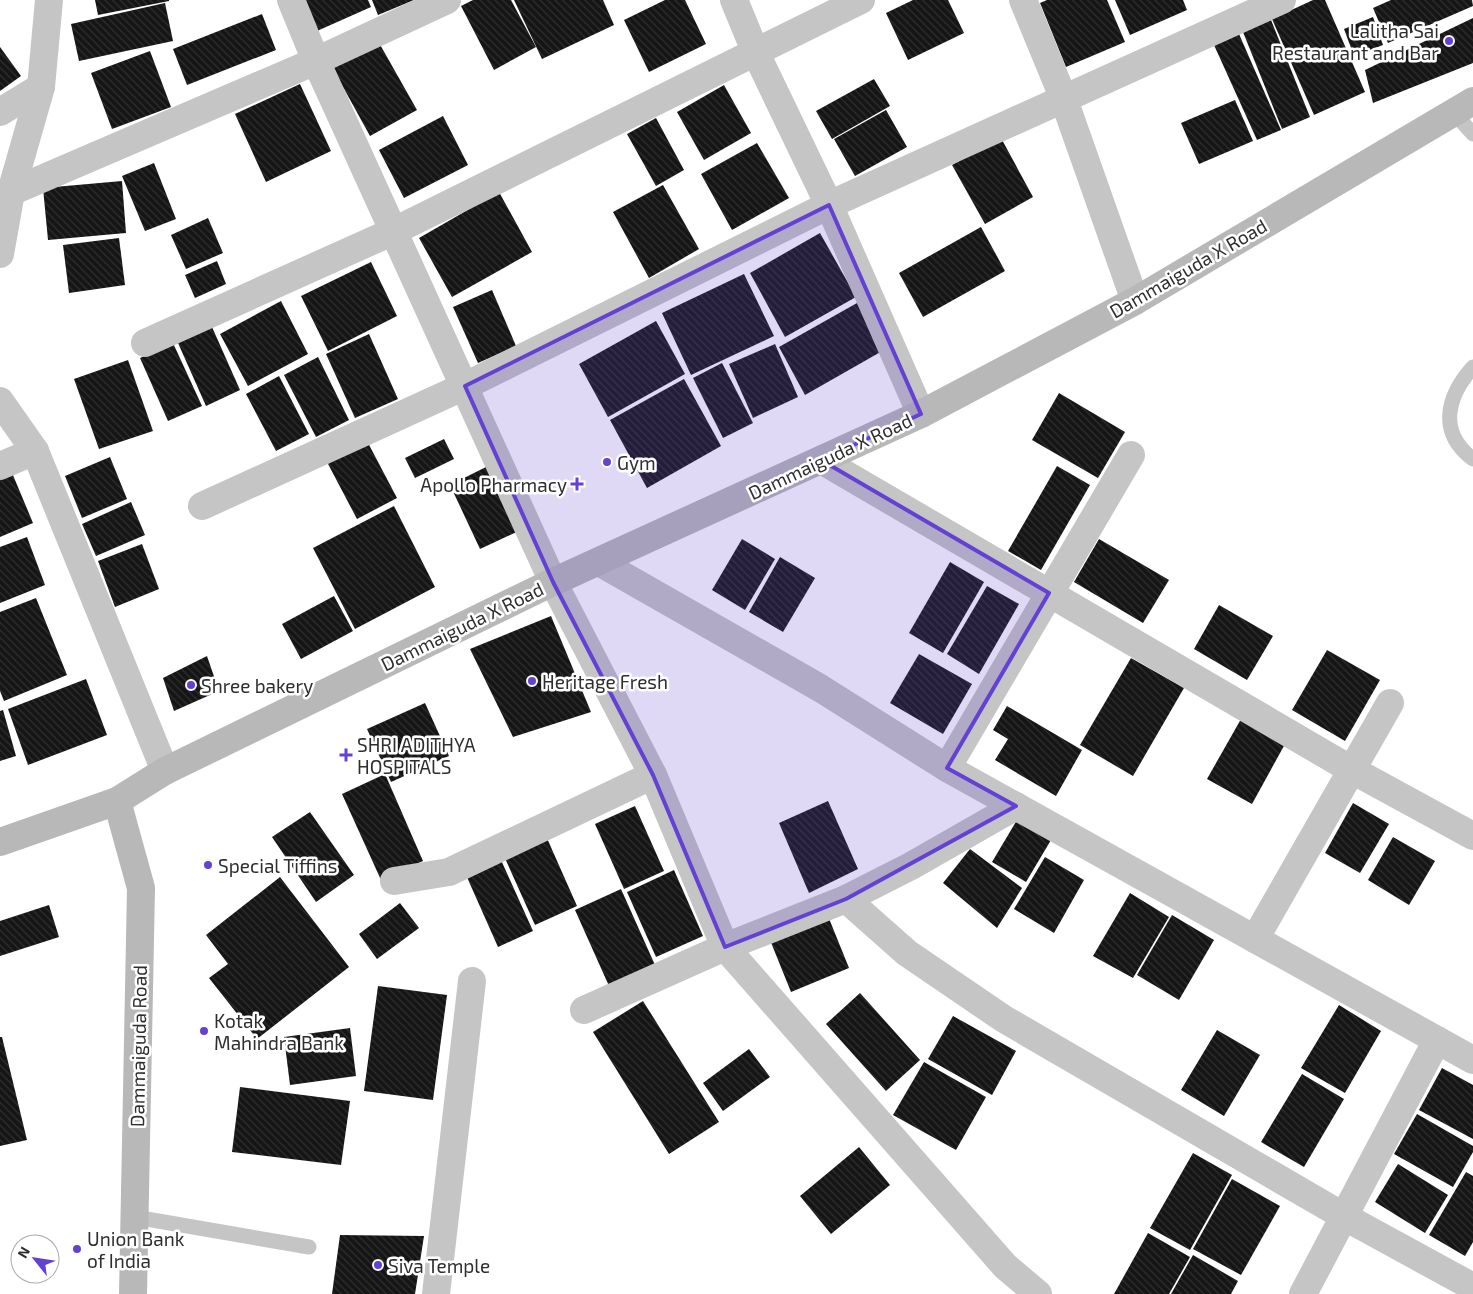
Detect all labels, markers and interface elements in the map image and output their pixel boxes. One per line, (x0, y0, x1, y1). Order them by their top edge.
place label: Lalitha Sai Restaurant and Bar (1272, 19, 1439, 64)
marker: Lalitha Sai Restaurant and Bar (1443, 35, 1455, 47)
street label: Dammaiguda X Road (1105, 214, 1271, 322)
street label: Dammaiguda X Road (744, 408, 916, 504)
place label: Gym (617, 451, 656, 474)
marker: Gym (601, 456, 613, 468)
place label: Apollo Pharmacy (420, 473, 567, 496)
marker: Apollo Pharmacy (571, 478, 583, 490)
street label: Dammaiguda X Road (377, 577, 547, 675)
place label: Heritage Fresh (542, 670, 668, 693)
place label: Shree bakery (201, 674, 313, 697)
marker: Heritage Fresh (526, 675, 538, 687)
marker: Shree bakery (185, 679, 197, 691)
place label: SHRI ADITHYA HOSPITALS (357, 733, 476, 778)
marker: SHRI ADITHYA HOSPITALS (339, 748, 353, 762)
place label: Special Tiffins (218, 854, 337, 877)
marker: Special Tiffins (202, 859, 214, 871)
street label: Dammaiguda Road (125, 965, 151, 1127)
place label: Kotak Mahindra Bank (214, 1009, 344, 1054)
marker: Kotak Mahindra Bank (198, 1025, 210, 1037)
place label: Union Bank of India (87, 1227, 185, 1272)
north arrow (10, 1234, 60, 1284)
marker: Union Bank of India (71, 1243, 83, 1255)
text: N (13, 1244, 33, 1261)
place label: Siva Temple (388, 1254, 490, 1277)
marker: Siva Temple (372, 1259, 384, 1271)

